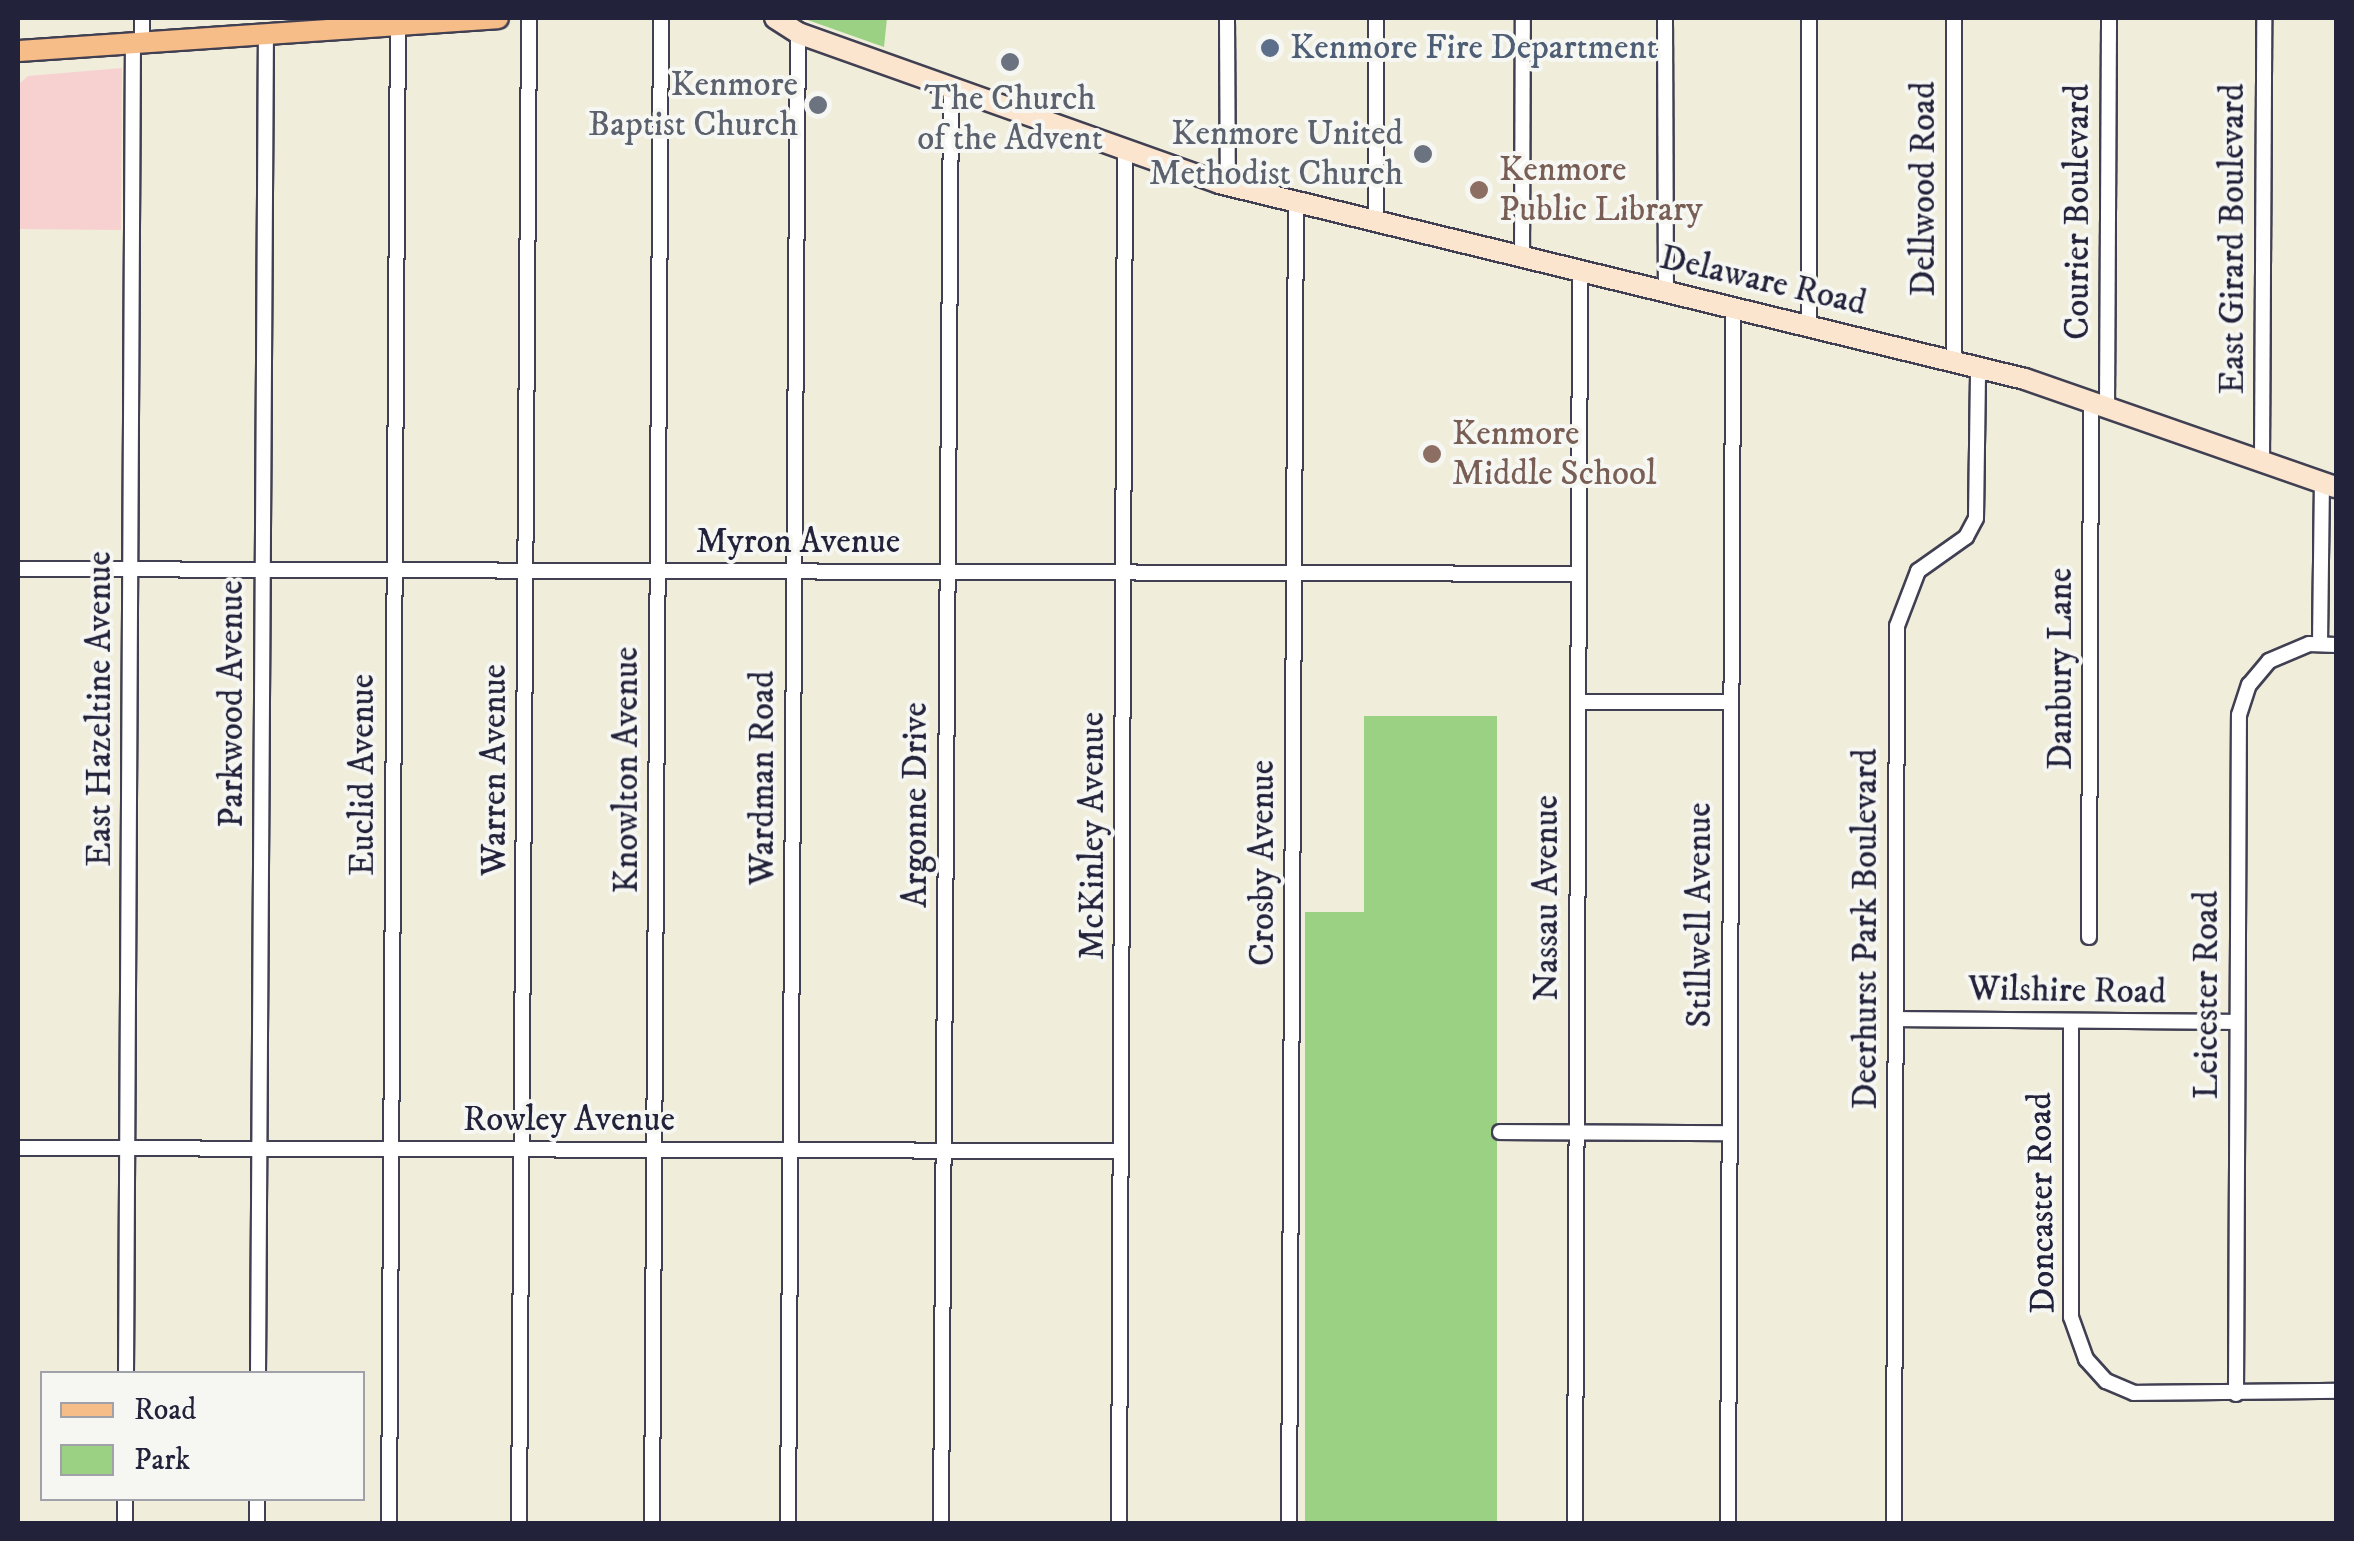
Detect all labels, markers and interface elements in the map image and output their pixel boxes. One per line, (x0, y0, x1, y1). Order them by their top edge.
place label: Kenmore Fire Department (1290, 27, 1658, 69)
marker: Kenmore Fire Department (1259, 37, 1281, 59)
marker: The Church of the Advent (999, 51, 1021, 73)
place label: Kenmore Baptist Church (588, 64, 798, 146)
place label: The Church of the Advent (917, 78, 1103, 160)
street label: Dellwood Road (1903, 81, 1945, 297)
street label: Courier Boulevard (2057, 84, 2099, 340)
street label: East Girard Boulevard (2212, 84, 2254, 394)
marker: Kenmore Baptist Church (807, 94, 829, 116)
place label: Kenmore United Methodist Church (1149, 113, 1403, 195)
marker: Kenmore United Methodist Church (1412, 143, 1434, 165)
place label: Kenmore Public Library (1499, 149, 1703, 231)
marker: Kenmore Public Library (1468, 179, 1490, 201)
street label: Delaware Road (1656, 237, 1870, 325)
place label: Kenmore Middle School (1452, 413, 1656, 495)
marker: Kenmore Middle School (1421, 443, 1443, 465)
street label: Myron Avenue (696, 521, 900, 563)
street label: East Hazeltine Avenue (79, 551, 121, 867)
street label: Danbury Lane (2040, 568, 2082, 770)
street label: Parkwood Avenue (211, 580, 253, 828)
street label: Knowlton Avenue (606, 647, 648, 893)
street label: Warren Avenue (474, 664, 516, 876)
street label: Wardman Road (742, 671, 784, 885)
street label: Euclid Avenue (342, 674, 384, 876)
street label: Argonne Drive (895, 702, 937, 908)
street label: McKinley Avenue (1072, 712, 1114, 960)
street label: Deerhurst Park Boulevard (1845, 749, 1887, 1109)
street label: Crosby Avenue (1242, 760, 1284, 966)
street label: Nassau Avenue (1526, 795, 1568, 1001)
street label: Stillwell Avenue (1679, 802, 1721, 1028)
street label: Leicester Road (2186, 891, 2228, 1099)
street label: Wilshire Road (1968, 968, 2166, 1014)
street label: Doncaster Road (2019, 1092, 2065, 1314)
street label: Rowley Avenue (463, 1099, 675, 1141)
legend (40, 1371, 365, 1501)
text: Road (134, 1392, 196, 1429)
text: Park (134, 1442, 190, 1479)

